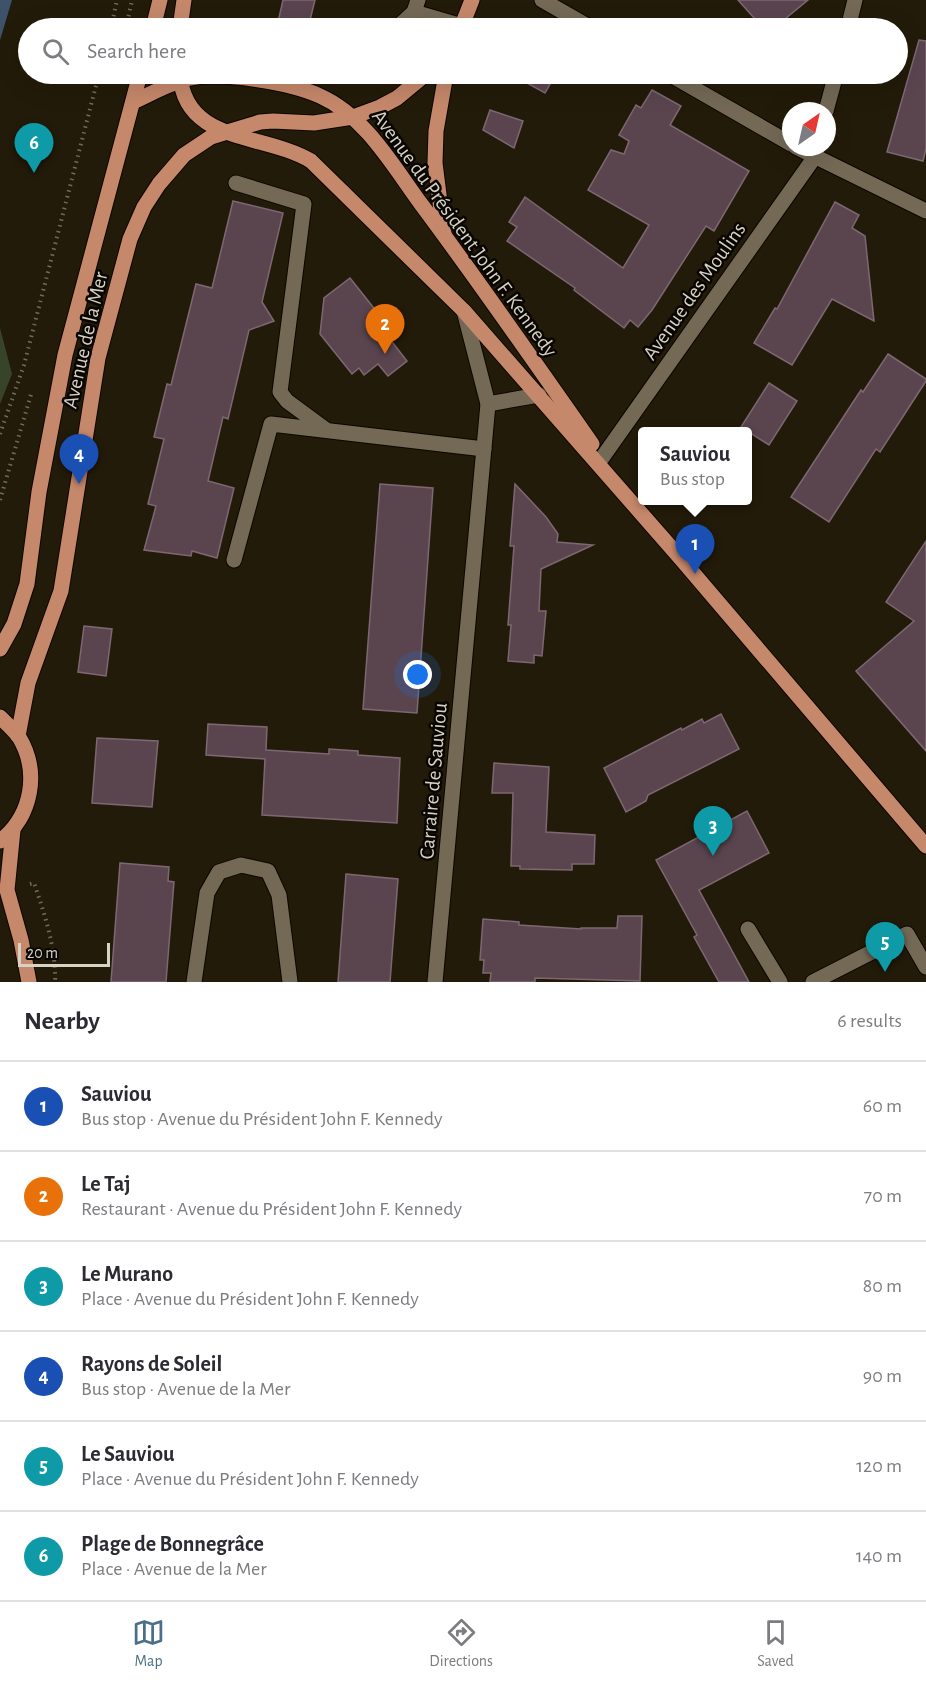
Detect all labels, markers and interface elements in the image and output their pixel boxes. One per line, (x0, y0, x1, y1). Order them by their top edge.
search box (18, 18, 908, 84)
icon: search (39, 35, 72, 68)
text: Search here (87, 40, 186, 62)
north arrow (782, 102, 836, 156)
street label: Avenue du Président John F. Kennedy (368, 106, 561, 361)
pin: 6 (15, 124, 54, 173)
street label: Avenue des Moulins (639, 219, 750, 364)
street label: Avenue de la Mer (60, 269, 111, 411)
pin: 2 (366, 304, 404, 354)
popup (638, 427, 752, 505)
pin: 4 (60, 434, 98, 484)
text: Sauviou (660, 443, 730, 465)
text: Bus stop (660, 469, 725, 489)
pin: 1 (676, 524, 714, 574)
your location (403, 660, 432, 689)
street label: Carraire de Sauviou (416, 702, 451, 860)
pin: 3 (694, 806, 732, 856)
pin: 5 (866, 922, 904, 972)
scale bar (18, 940, 110, 968)
text: 20 m (27, 945, 58, 961)
text: Nearby (24, 1008, 100, 1034)
text: 6 results (837, 1011, 902, 1031)
text: Sauviou (81, 1083, 151, 1105)
text: 1 (40, 1096, 47, 1116)
text: 60 m (863, 1096, 902, 1116)
text: Bus stop · Avenue du Président John F. Kennedy (81, 1109, 443, 1129)
text: Le Taj (81, 1173, 131, 1195)
text: 2 (39, 1186, 48, 1206)
text: 70 m (864, 1186, 902, 1206)
text: Restaurant · Avenue du Président John F. Kennedy (81, 1199, 462, 1219)
text: Le Murano (81, 1263, 173, 1285)
text: 3 (39, 1276, 48, 1296)
text: 80 m (863, 1276, 902, 1296)
text: Place · Avenue du Président John F. Kennedy (81, 1289, 419, 1309)
text: Rayons de Soleil (81, 1353, 222, 1375)
text: 4 (38, 1366, 49, 1386)
text: 90 m (863, 1366, 902, 1386)
text: Bus stop · Avenue de la Mer (81, 1379, 290, 1399)
text: Le Sauviou (81, 1443, 174, 1465)
text: 5 (39, 1456, 48, 1476)
text: 120 m (856, 1456, 902, 1476)
text: Place · Avenue du Président John F. Kennedy (81, 1469, 419, 1489)
text: Plage de Bonnegrâce (81, 1533, 264, 1555)
text: 6 (39, 1546, 48, 1566)
text: 140 m (856, 1546, 902, 1566)
text: Place · Avenue de la Mer (81, 1559, 267, 1579)
tab: Map (132, 1616, 165, 1671)
tab: Directions (429, 1616, 493, 1671)
tab: Saved (757, 1616, 794, 1671)

